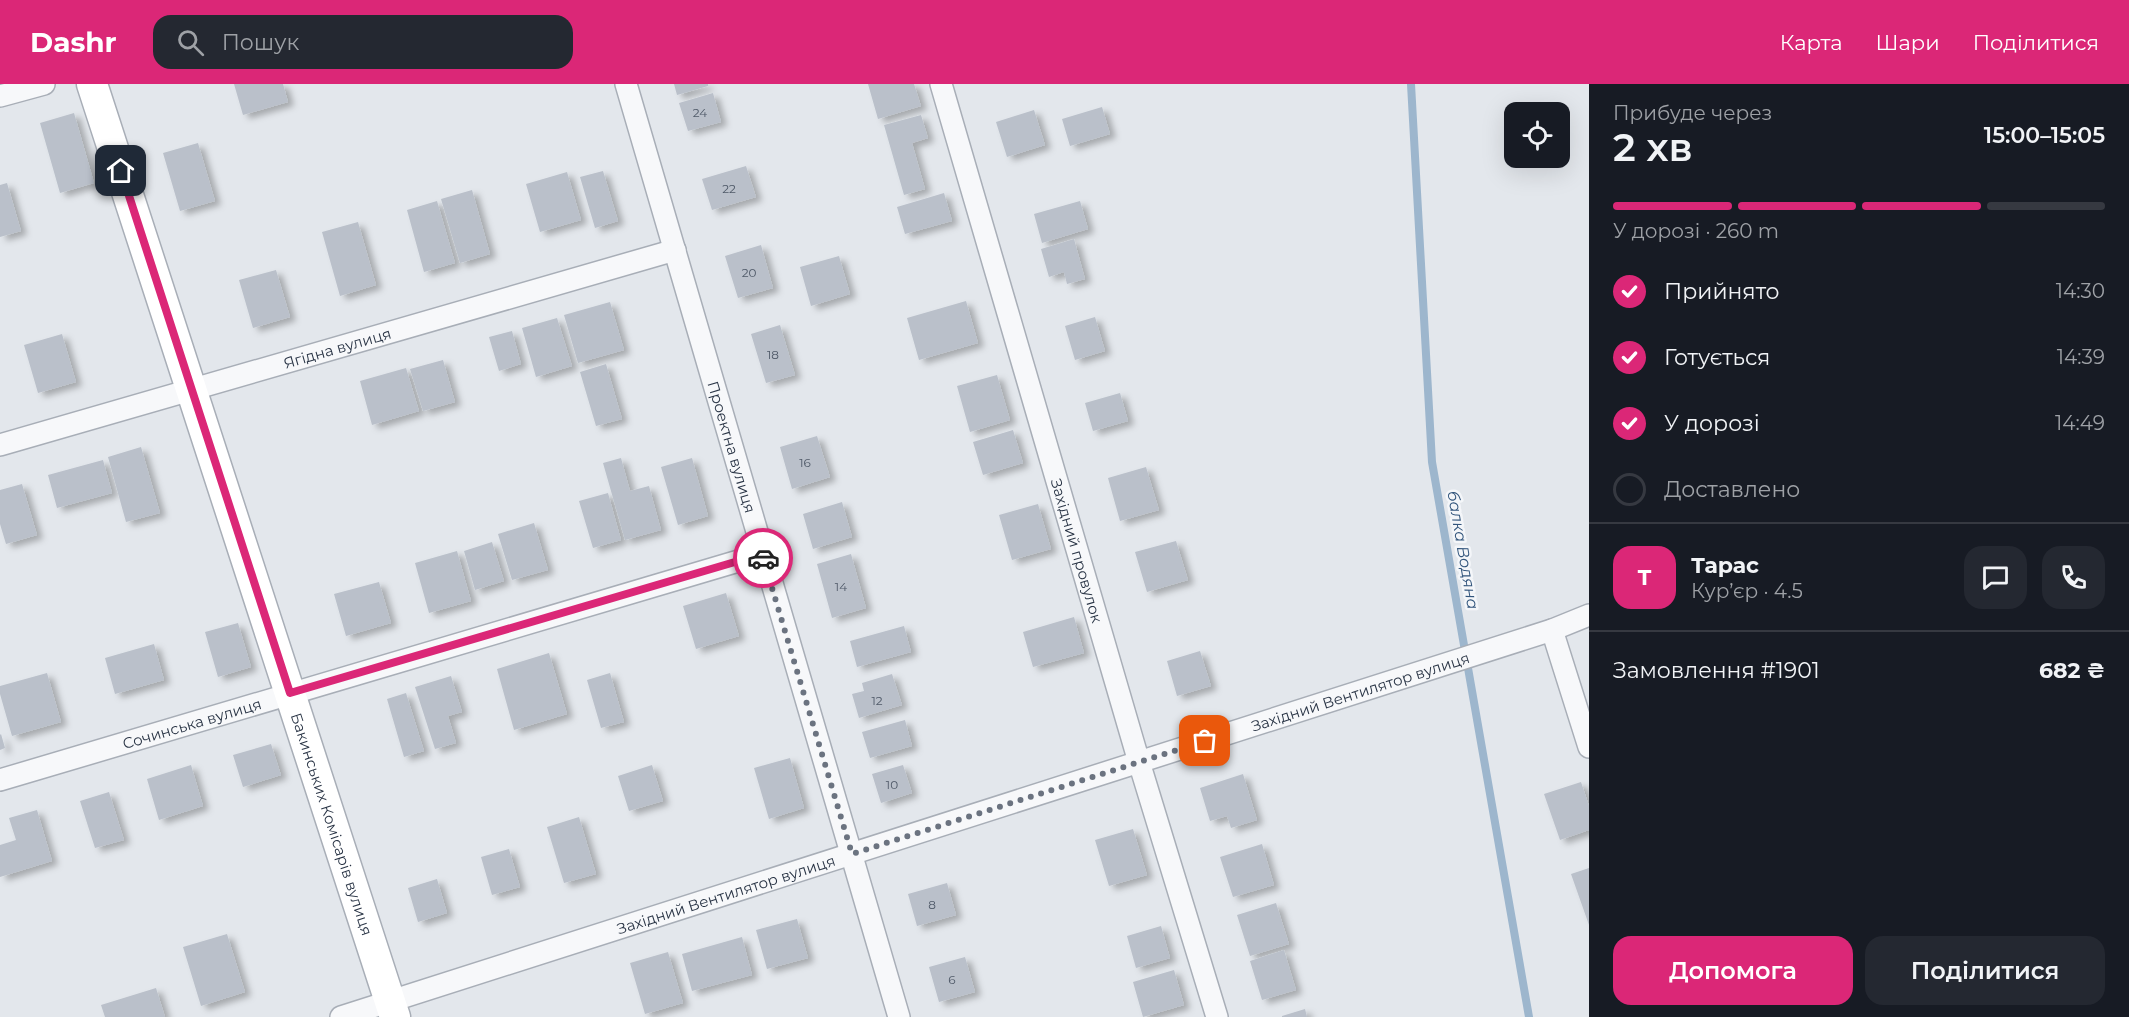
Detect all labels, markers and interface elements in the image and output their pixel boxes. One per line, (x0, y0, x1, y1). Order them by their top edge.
search box (153, 15, 573, 69)
text: Dashr (30, 25, 117, 59)
icon: search (174, 26, 207, 59)
text: Пошук (222, 29, 299, 56)
text: Карта (1780, 30, 1843, 55)
text: Шари (1876, 30, 1940, 55)
text: Поділитися (1973, 30, 2099, 55)
text: Прибуде через (1613, 101, 1772, 125)
map controls (1504, 102, 1570, 168)
button: locate (1504, 102, 1570, 168)
house number: 24 (693, 105, 707, 120)
text: 15:00–15:05 (1984, 122, 2105, 149)
text: 2 хв (1613, 123, 1693, 171)
pin (95, 145, 146, 196)
icon: home (104, 154, 137, 187)
house number: 22 (722, 181, 736, 196)
text: У дорозі · 260 m (1613, 219, 1779, 243)
house number: 20 (742, 265, 756, 280)
icon: check (1613, 275, 1646, 308)
text: Прийнято (1664, 278, 1780, 305)
text: 14:30 (2056, 279, 2105, 303)
street label: Ягідна вулиця (281, 323, 393, 372)
icon: check (1613, 341, 1646, 374)
text: Готується (1664, 344, 1770, 371)
text: 14:39 (2057, 345, 2105, 369)
house number: 18 (767, 347, 779, 362)
street label: Проектна вулиця (704, 379, 760, 515)
icon: check (1613, 407, 1646, 440)
text: У дорозі (1664, 410, 1760, 437)
text: 14:49 (2055, 411, 2105, 435)
house number: 16 (799, 455, 811, 470)
street label: Західний провулок (1047, 476, 1107, 625)
text: Доставлено (1664, 476, 1800, 503)
water label: балка Водяна (1443, 489, 1483, 611)
courier (733, 528, 793, 588)
icon: car (747, 542, 780, 575)
button: chat (1964, 546, 2027, 609)
button: phone (2042, 546, 2105, 609)
text: Тарас (1691, 552, 1759, 579)
text: Т (1637, 564, 1652, 591)
house number: 14 (835, 579, 847, 594)
text: Кур’єр · 4.5 (1691, 579, 1803, 603)
street label: Західний Вентилятор вулиця (1249, 648, 1472, 735)
text: Замовлення #1901 (1613, 657, 1820, 684)
text: 682 ₴ (2039, 657, 2105, 684)
house number: 12 (871, 693, 883, 708)
street label: Сочинська вулиця (120, 694, 263, 753)
street label: Бакинських Комісарів вулиця (287, 710, 377, 938)
pin (1179, 715, 1230, 766)
icon: bag (1188, 724, 1221, 757)
house number: 10 (886, 777, 898, 792)
street label: Західний Вентилятор вулиця (614, 850, 837, 938)
house number: 8 (928, 897, 936, 912)
button: Допомога (1613, 936, 1853, 1005)
button: Поділитися (1865, 936, 2105, 1005)
house number: 6 (948, 972, 956, 987)

